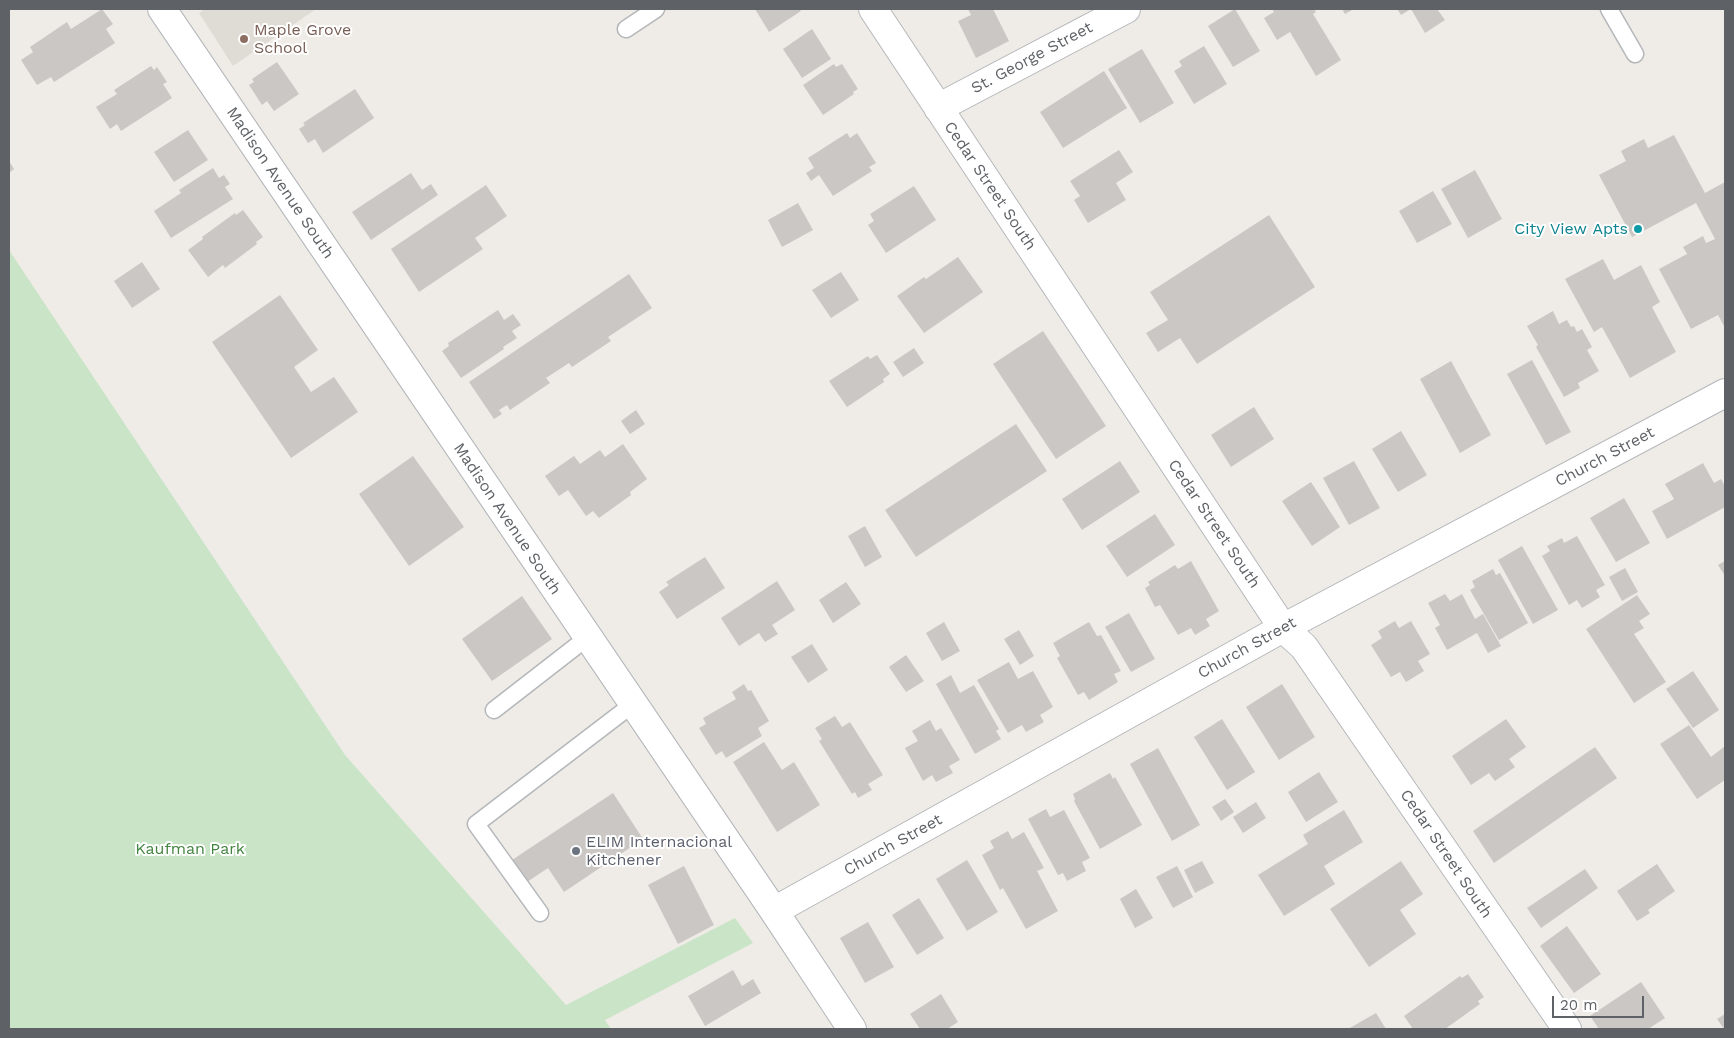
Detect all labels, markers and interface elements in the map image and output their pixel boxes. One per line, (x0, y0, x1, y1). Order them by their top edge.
street label: St. George Street (968, 18, 1096, 98)
place label: Maple Grove School (254, 20, 351, 58)
marker: Maple Grove School (238, 33, 250, 45)
street label: Madison Avenue South (222, 104, 338, 262)
street label: Cedar Street South (940, 118, 1040, 254)
place label: City View Apts (1514, 219, 1628, 239)
marker: City View Apts (1632, 223, 1644, 235)
street label: Church Street (1552, 423, 1658, 491)
street label: Madison Avenue South (449, 440, 565, 598)
street label: Cedar Street South (1164, 456, 1264, 592)
street label: Church Street (1194, 613, 1300, 683)
street label: Cedar Street South (1396, 786, 1496, 922)
street label: Church Street (840, 810, 946, 880)
place label: ELIM Internacional Kitchener (586, 832, 732, 870)
park label: Kaufman Park (135, 839, 245, 859)
marker: ELIM Internacional Kitchener (570, 845, 582, 857)
scale bar (1554, 986, 1646, 1018)
text: 20 m (1560, 996, 1598, 1014)

